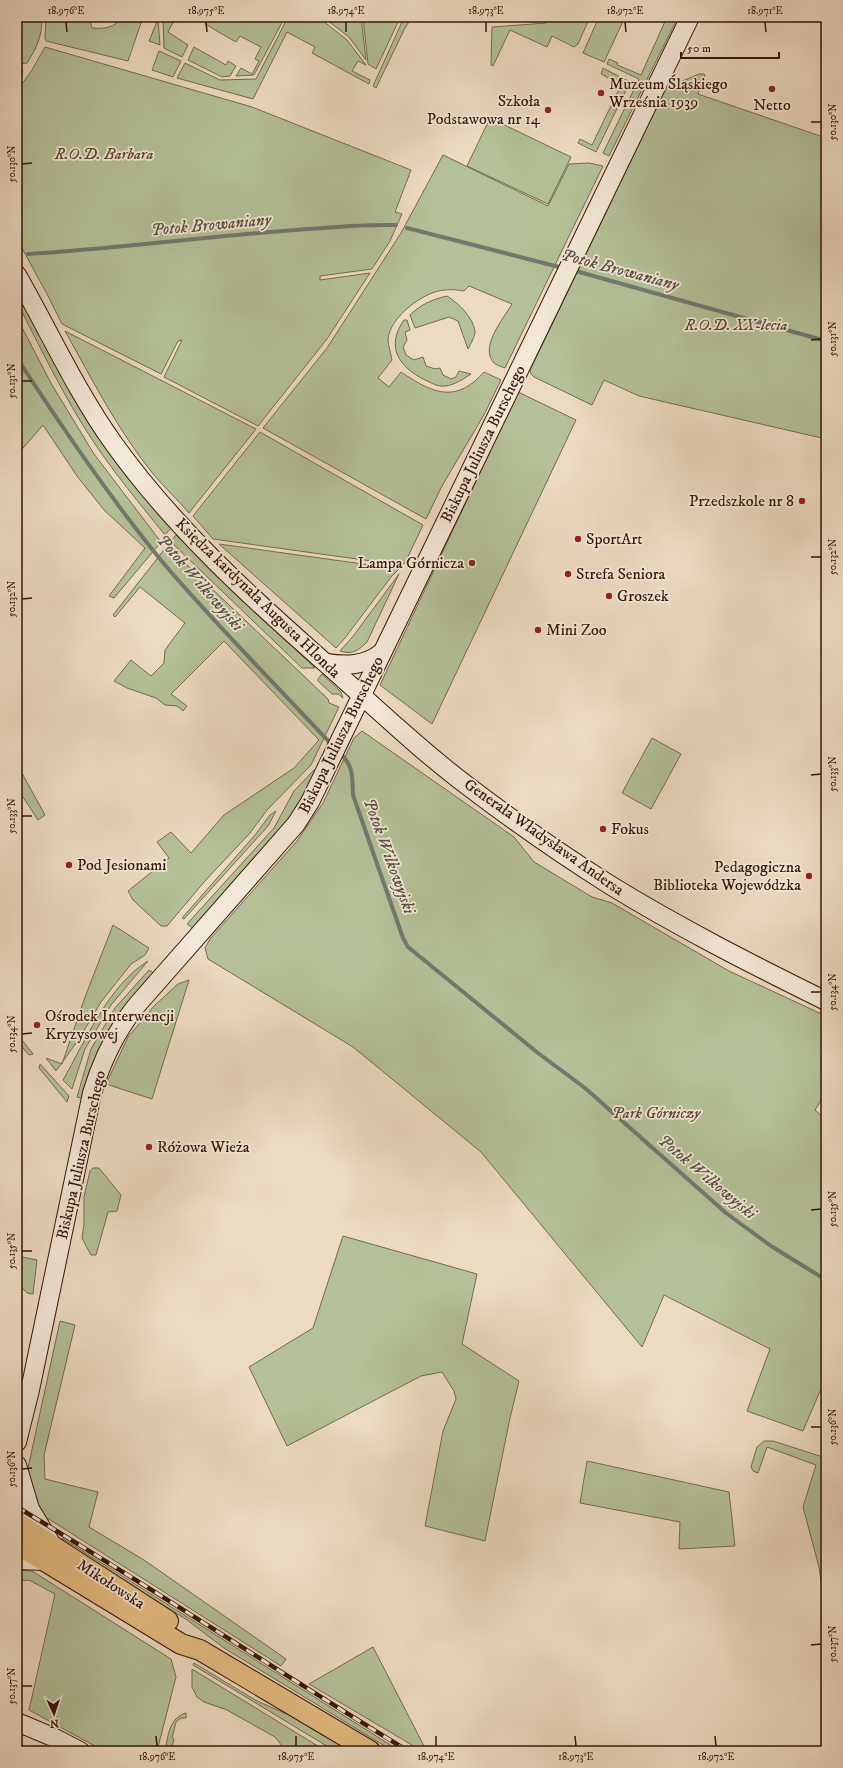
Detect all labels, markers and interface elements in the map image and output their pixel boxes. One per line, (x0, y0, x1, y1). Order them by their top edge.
text: 18.976°E (48, 5, 84, 17)
text: 18.975°E (188, 5, 224, 17)
text: 18.974°E (327, 5, 365, 17)
text: 18.973°E (468, 5, 504, 17)
text: 18.972°E (607, 5, 643, 17)
text: 18.971°E (747, 5, 783, 17)
scale bar (681, 34, 779, 60)
text: 50 m (687, 41, 711, 56)
place label: Muzeum Śląskiego Września 1939 (608, 74, 728, 112)
marker: Netto (767, 84, 777, 94)
marker: Muzeum Śląskiego Września 1939 (596, 88, 606, 98)
place label: Szkoła Podstawowa nr 14 (427, 91, 541, 129)
place label: Netto (753, 95, 791, 115)
text: 50.130°N (827, 104, 839, 140)
marker: Szkoła Podstawowa nr 14 (543, 105, 553, 115)
park label: R.O.D. Barbara (54, 144, 153, 164)
text: 50.130°N (6, 146, 18, 182)
water label: Potok Browaniany (150, 209, 273, 241)
water label: Potok Browaniany (559, 244, 682, 297)
park label: R.O.D. XX-lecia (684, 315, 787, 335)
text: 50.131°N (827, 321, 839, 357)
street label: Biskupa Juliusza Burschego (436, 362, 530, 526)
text: 50.131°N (6, 363, 18, 399)
place label: Przedszkole nr 8 (689, 491, 794, 511)
marker: Przedszkole nr 8 (797, 496, 807, 506)
street label: Księdza kardynała Augusta Hlonda (171, 514, 345, 682)
place label: SportArt (586, 529, 643, 549)
water label: Potok Wilkowyjski (152, 530, 249, 637)
marker: SportArt (573, 534, 583, 544)
text: 50.132°N (827, 539, 839, 575)
place label: Lampa Górnicza (357, 553, 464, 573)
marker: Lampa Górnicza (467, 558, 477, 568)
place label: Strefa Seniora (576, 564, 666, 584)
marker: Strefa Seniora (563, 569, 573, 579)
text: 50.132°N (6, 581, 18, 617)
place label: Groszek (617, 586, 669, 606)
marker: Groszek (604, 591, 614, 601)
place label: Mini Zoo (546, 620, 607, 640)
marker: Mini Zoo (533, 625, 543, 635)
street label: Biskupa Juliusza Burschego (294, 653, 388, 817)
text: 50.133°N (827, 756, 839, 792)
street label: Generała Władysława Andersa (460, 774, 628, 900)
water label: Potok Wilkowyjski (358, 795, 421, 918)
text: 50.133°N (6, 798, 18, 834)
place label: Fokus (611, 819, 649, 839)
marker: Fokus (598, 824, 608, 834)
place label: Pod Jesionami (77, 855, 166, 875)
place label: Pedagogiczna Biblioteka Wojewódzka (653, 857, 801, 895)
marker: Pod Jesionami (64, 860, 74, 870)
marker: Pedagogiczna Biblioteka Wojewódzka (804, 871, 814, 881)
text: 50.134°N (827, 973, 839, 1011)
place label: Ośrodek Interwencji Kryzysowej (45, 1006, 174, 1044)
text: 50.134°N (6, 1015, 18, 1053)
marker: Ośrodek Interwencji Kryzysowej (32, 1020, 42, 1030)
street label: Biskupa Juliusza Burschego (52, 1068, 110, 1241)
park label: Park Górniczy (612, 1103, 702, 1123)
water label: Potok Wilkowyjski (653, 1129, 762, 1226)
place label: Różowa Wieża (157, 1137, 250, 1157)
marker: Różowa Wieża (144, 1142, 154, 1152)
text: 50.135°N (827, 1191, 839, 1227)
text: 50.135°N (6, 1233, 18, 1269)
text: 50.136°N (827, 1409, 839, 1445)
text: 50.136°N (6, 1451, 18, 1487)
street label: Mikołowska (73, 1555, 149, 1613)
text: 50.137°N (827, 1626, 839, 1662)
text: 50.137°N (6, 1668, 18, 1704)
north arrow (34, 1694, 74, 1734)
text: N (50, 1716, 59, 1730)
text: 18.976°E (139, 1751, 175, 1763)
text: 18.975°E (278, 1751, 314, 1763)
text: 18.974°E (417, 1751, 455, 1763)
text: 18.973°E (558, 1751, 594, 1763)
text: 18.972°E (698, 1751, 734, 1763)

